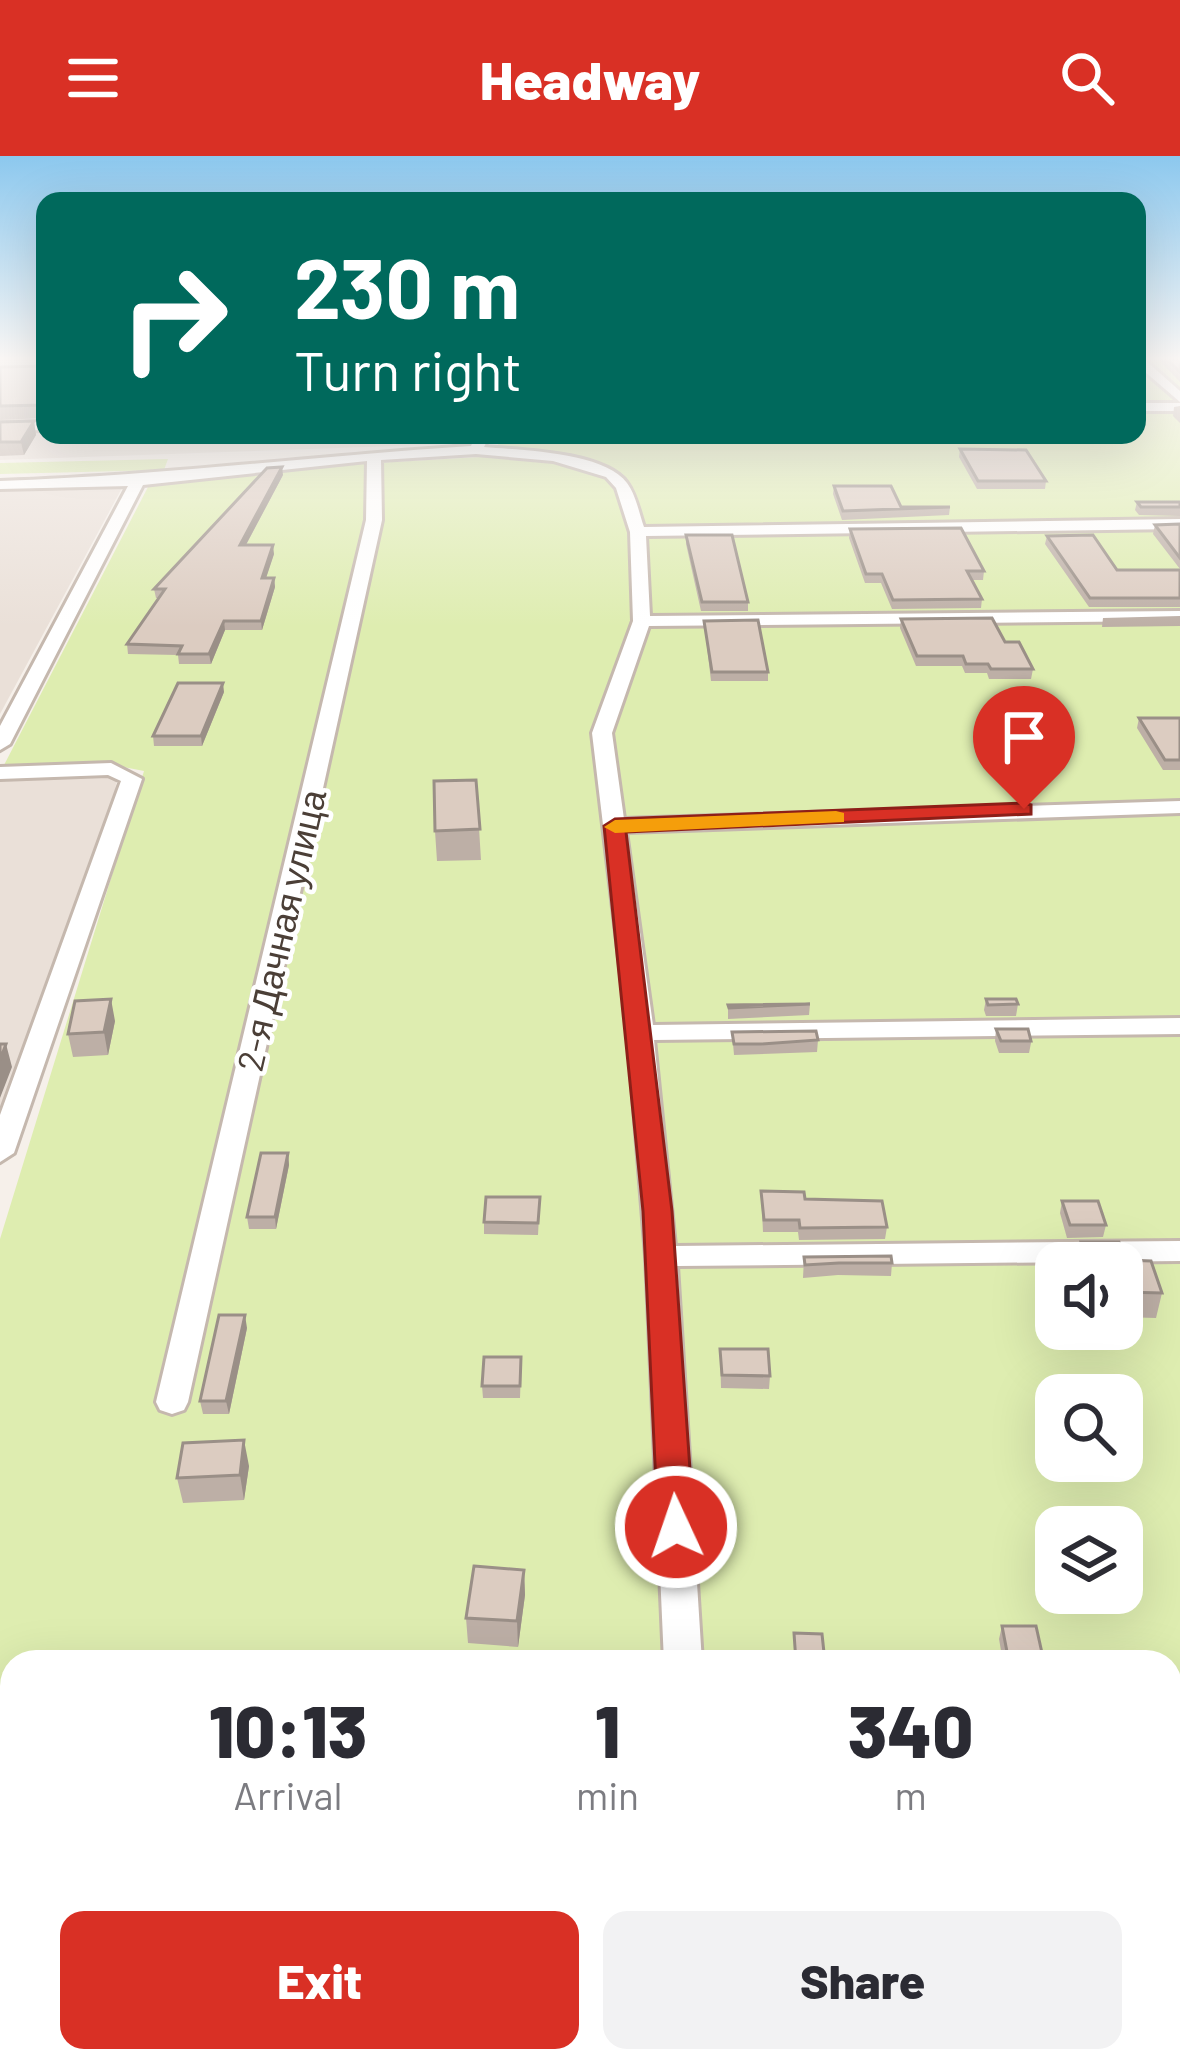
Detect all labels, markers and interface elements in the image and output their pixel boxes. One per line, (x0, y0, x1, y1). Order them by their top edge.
icon: menu (60, 45, 126, 111)
icon: search (1054, 45, 1120, 111)
text: Headway (480, 46, 700, 111)
text: 230 m (294, 235, 520, 336)
icon: right (96, 240, 252, 396)
text: Turn right (294, 337, 522, 402)
pin (973, 686, 1075, 809)
icon: arrive (991, 704, 1057, 770)
street label: 2-я Дачная улица (227, 784, 335, 1075)
map controls (1035, 1242, 1143, 1614)
button: sound (1035, 1242, 1143, 1350)
button: search (1035, 1374, 1143, 1482)
position arrow (613, 1464, 739, 1590)
button: layers (1035, 1506, 1143, 1614)
text: 10:13 (209, 1686, 367, 1772)
text: 1 (595, 1686, 620, 1772)
text: 340 (848, 1686, 973, 1772)
text: Arrival (233, 1771, 342, 1818)
text: min (576, 1771, 639, 1818)
text: m (894, 1771, 927, 1818)
button: Exit (60, 1911, 579, 2049)
button: Share (603, 1911, 1122, 2049)

